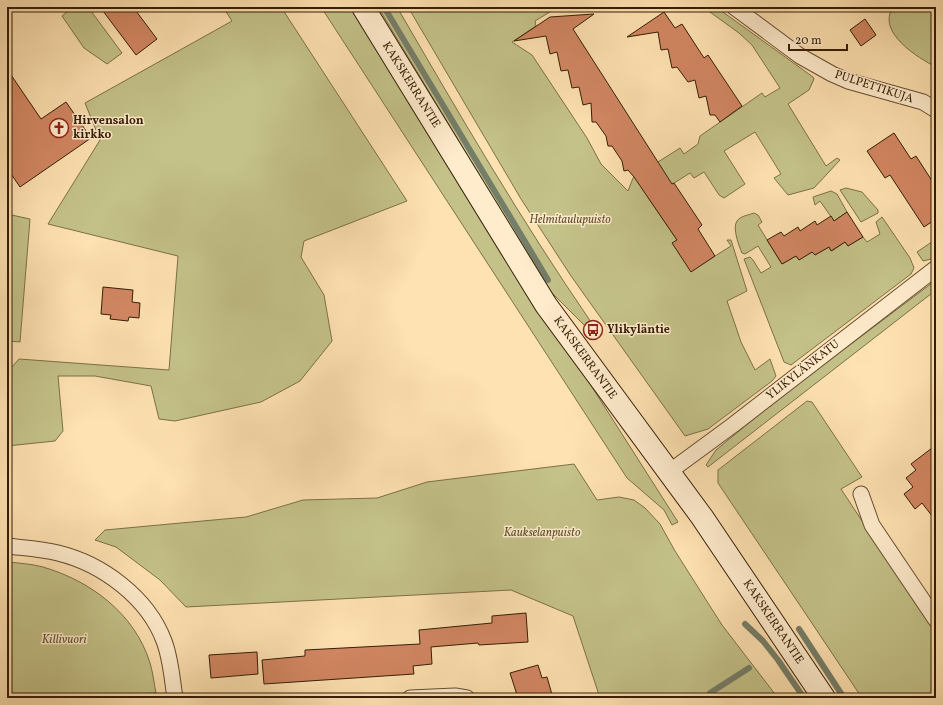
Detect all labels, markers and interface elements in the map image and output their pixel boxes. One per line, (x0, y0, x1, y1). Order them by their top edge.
scale bar (789, 26, 847, 52)
text: 20 m (795, 33, 822, 49)
street label: KAKSKERRANTIE (378, 39, 444, 131)
street label: PULPETTIKUJA (833, 67, 916, 107)
place label: Hirvensalon kirkko (73, 113, 144, 143)
church icon: Hirvensalon kirkko (48, 117, 70, 139)
park label: Helmitaulupuisto (529, 212, 611, 228)
street label: KAKSKERRANTIE (550, 313, 620, 403)
bus stop icon: Ylikyläntie (582, 319, 604, 341)
place label: Ylikyläntie (607, 322, 670, 338)
street label: YLIKYLÄNKATU (762, 335, 843, 404)
park label: Kaukselanpuisto (504, 525, 581, 541)
street label: KAKSKERRANTIE (739, 577, 807, 667)
park label: Killivuori (42, 632, 87, 648)

